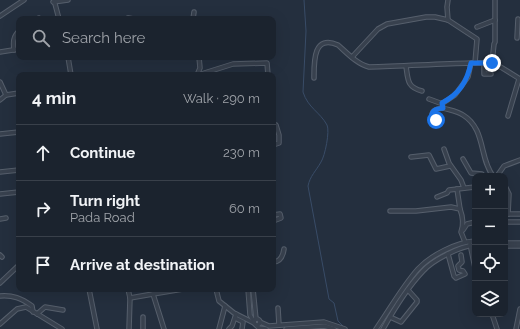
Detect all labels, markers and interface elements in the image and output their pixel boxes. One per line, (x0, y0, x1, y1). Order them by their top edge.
search box (16, 16, 276, 60)
icon: search (30, 27, 52, 49)
text: Search here (62, 29, 145, 47)
route end (483, 54, 501, 72)
text: 4 min (32, 88, 76, 108)
text: Walk · 290 m (183, 91, 260, 106)
route start (427, 111, 445, 129)
icon: ahead (32, 142, 54, 164)
text: Continue (70, 144, 135, 162)
text: 230 m (223, 145, 260, 160)
map controls (472, 173, 508, 317)
button: + (472, 173, 508, 209)
text: Turn right (70, 192, 140, 210)
icon: right (32, 198, 54, 220)
text: 60 m (229, 201, 260, 216)
button: − (472, 209, 508, 245)
text: Pada Road (70, 210, 135, 225)
button: locate (472, 245, 508, 281)
icon: arrive (32, 254, 54, 276)
text: Arrive at destination (70, 256, 215, 274)
button: layers (472, 281, 508, 317)

